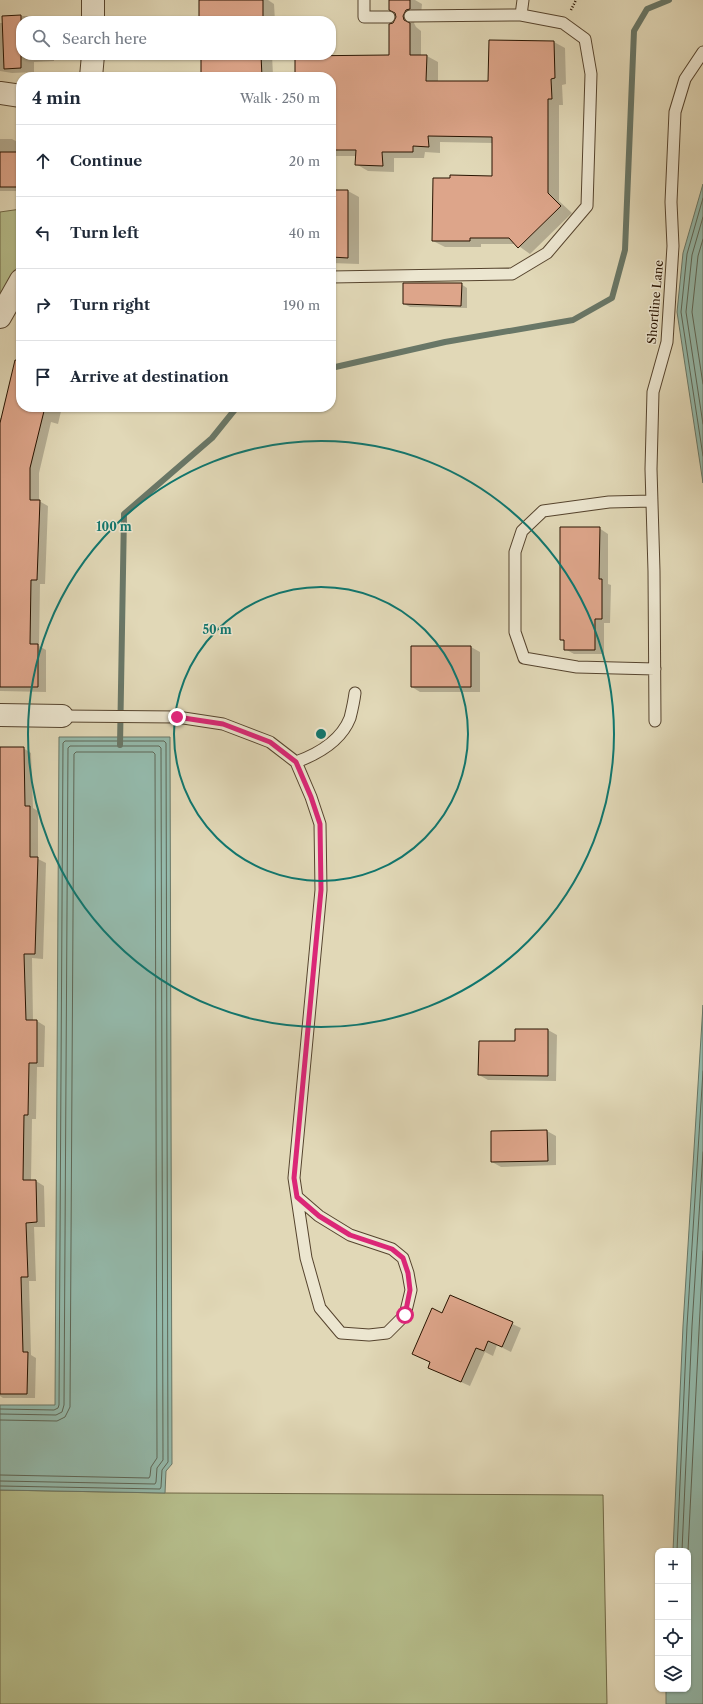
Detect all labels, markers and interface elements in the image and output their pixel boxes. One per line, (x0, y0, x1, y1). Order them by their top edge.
search box (16, 16, 336, 60)
icon: search (30, 27, 52, 49)
text: Search here (62, 29, 147, 48)
text: 4 min (32, 88, 81, 108)
text: Walk · 250 m (240, 90, 320, 106)
icon: ahead (32, 150, 54, 172)
text: Continue (70, 151, 142, 170)
text: 20 m (289, 153, 320, 169)
icon: left (32, 222, 54, 244)
text: Turn left (70, 223, 139, 242)
text: 40 m (289, 225, 320, 241)
street label: Shortline Lane (644, 259, 666, 345)
icon: right (32, 294, 54, 316)
text: Turn right (70, 295, 150, 314)
text: 190 m (283, 297, 320, 313)
icon: arrive (32, 366, 54, 388)
text: Arrive at destination (70, 367, 229, 386)
text: 100 m (96, 519, 132, 534)
text: 50 m (202, 622, 232, 637)
route end (168, 708, 186, 726)
centre of rings (314, 727, 328, 741)
route start (396, 1306, 414, 1324)
map controls (655, 1548, 691, 1692)
button: + (655, 1548, 691, 1584)
button: − (655, 1584, 691, 1620)
button: locate (655, 1620, 691, 1656)
button: layers (655, 1656, 691, 1692)

